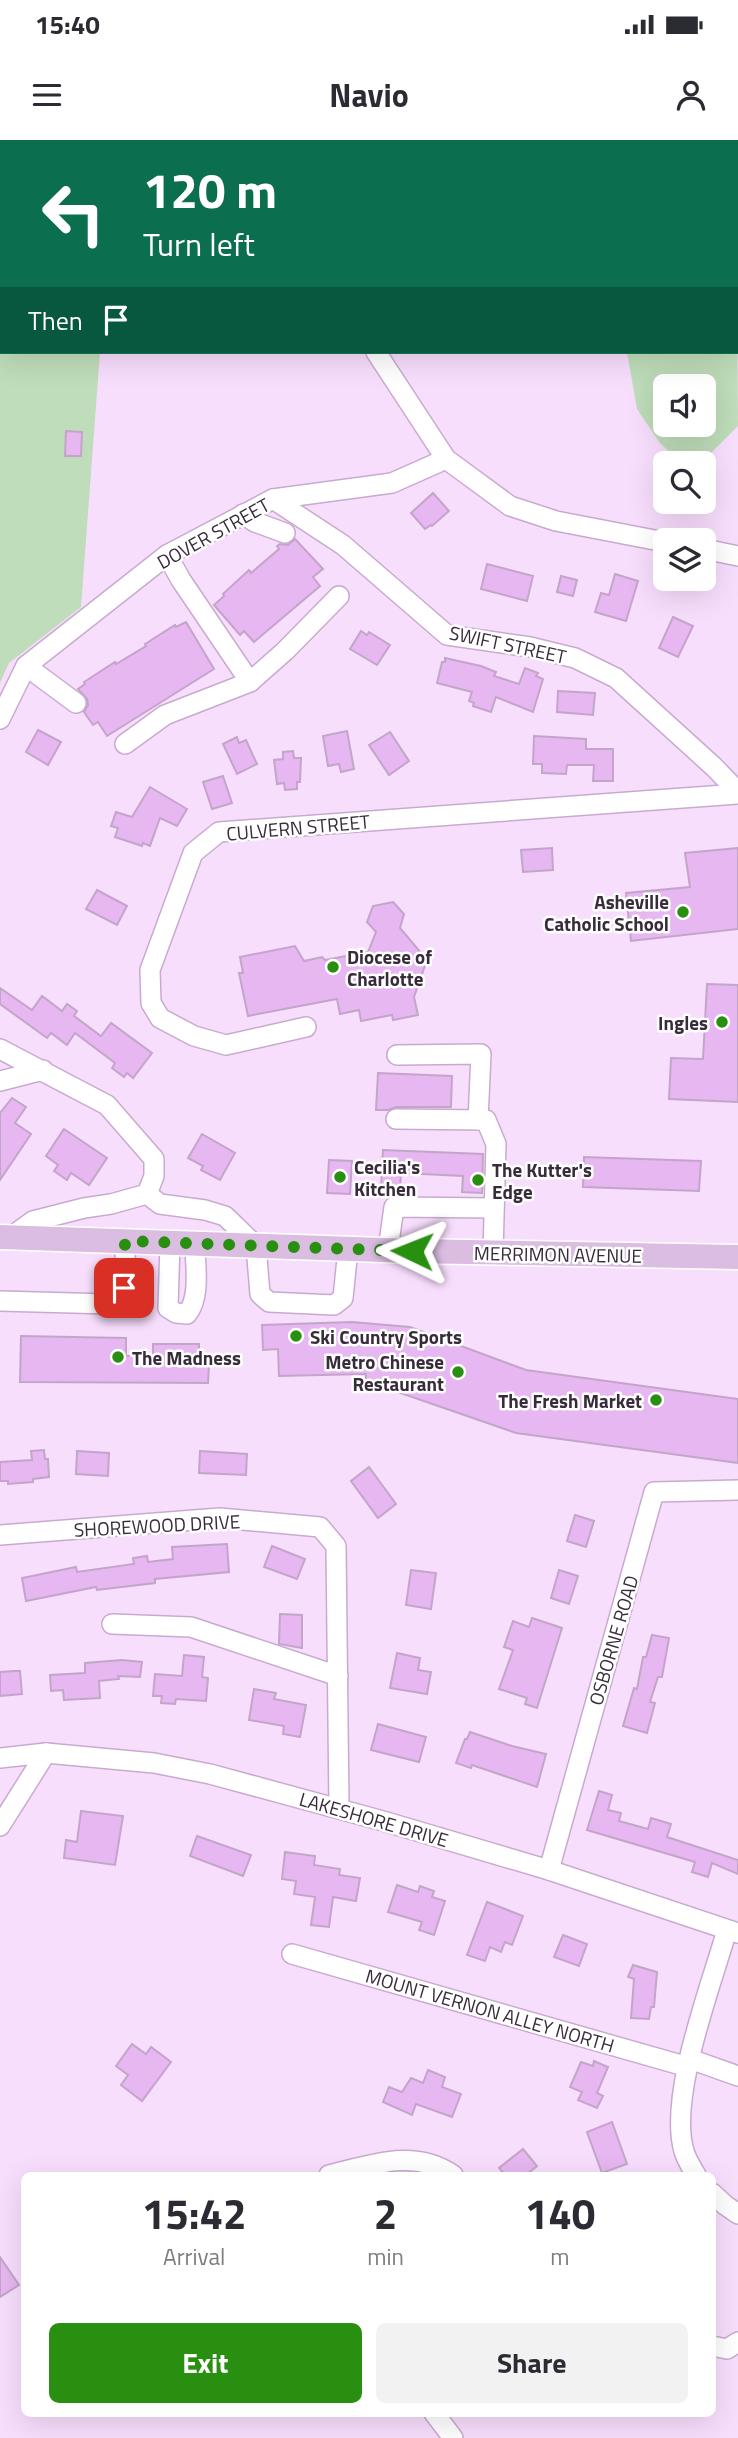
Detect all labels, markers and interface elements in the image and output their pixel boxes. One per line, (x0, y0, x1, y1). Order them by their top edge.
text: 15:40 (35, 5, 100, 44)
text: Navio (329, 71, 409, 119)
icon: menu (28, 76, 66, 114)
icon: person (672, 76, 710, 114)
text: 120 m (143, 152, 277, 227)
icon: left (28, 168, 119, 259)
text: Turn left (143, 220, 255, 268)
text: Then (28, 301, 83, 340)
icon: arrive (97, 301, 135, 339)
map controls (653, 374, 716, 591)
button: sound (653, 374, 716, 437)
button: search (653, 451, 716, 514)
street label: DOVER STREET (151, 490, 275, 576)
button: layers (653, 528, 716, 591)
street label: SWIFT STREET (447, 617, 569, 671)
street label: CULVERN STREET (225, 806, 371, 848)
place label: Asheville Catholic School (544, 887, 669, 938)
marker: Asheville Catholic School (675, 904, 691, 920)
place label: Diocese of Charlotte (347, 942, 432, 993)
marker: Diocese of Charlotte (325, 959, 341, 975)
place label: Ingles (658, 1008, 708, 1037)
marker: Ingles (714, 1014, 730, 1030)
place label: Cecilia's Kitchen (354, 1152, 420, 1203)
place label: The Kutter's Edge (492, 1155, 592, 1206)
marker: Cecilia's Kitchen (332, 1169, 348, 1185)
marker: The Kutter's Edge (470, 1172, 486, 1188)
position arrow (375, 1214, 449, 1288)
street label: MERRIMON AVENUE (474, 1238, 642, 1270)
pin (94, 1258, 154, 1318)
icon: arrive (105, 1269, 143, 1307)
place label: Ski Country Sports (310, 1322, 462, 1351)
marker: Ski Country Sports (288, 1328, 304, 1344)
place label: The Madness (132, 1343, 241, 1372)
place label: Metro Chinese Restaurant (325, 1347, 444, 1398)
marker: The Madness (110, 1349, 126, 1365)
marker: Metro Chinese Restaurant (450, 1364, 466, 1380)
place label: The Fresh Market (498, 1386, 642, 1415)
marker: The Fresh Market (648, 1392, 664, 1408)
street label: SHOREWOOD DRIVE (73, 1506, 241, 1544)
street label: OSBORNE ROAD (581, 1572, 645, 1708)
street label: LAKESHORE DRIVE (296, 1784, 452, 1854)
street label: MOUNT VERNON ALLEY NORTH (362, 1961, 618, 2059)
text: 15:42 (142, 2181, 247, 2245)
text: 2 (374, 2181, 397, 2245)
text: 140 (525, 2181, 595, 2245)
text: Arrival (163, 2239, 225, 2274)
text: min (367, 2239, 404, 2274)
text: m (550, 2239, 570, 2274)
button: Exit (49, 2323, 362, 2403)
button: Share (376, 2323, 688, 2403)

